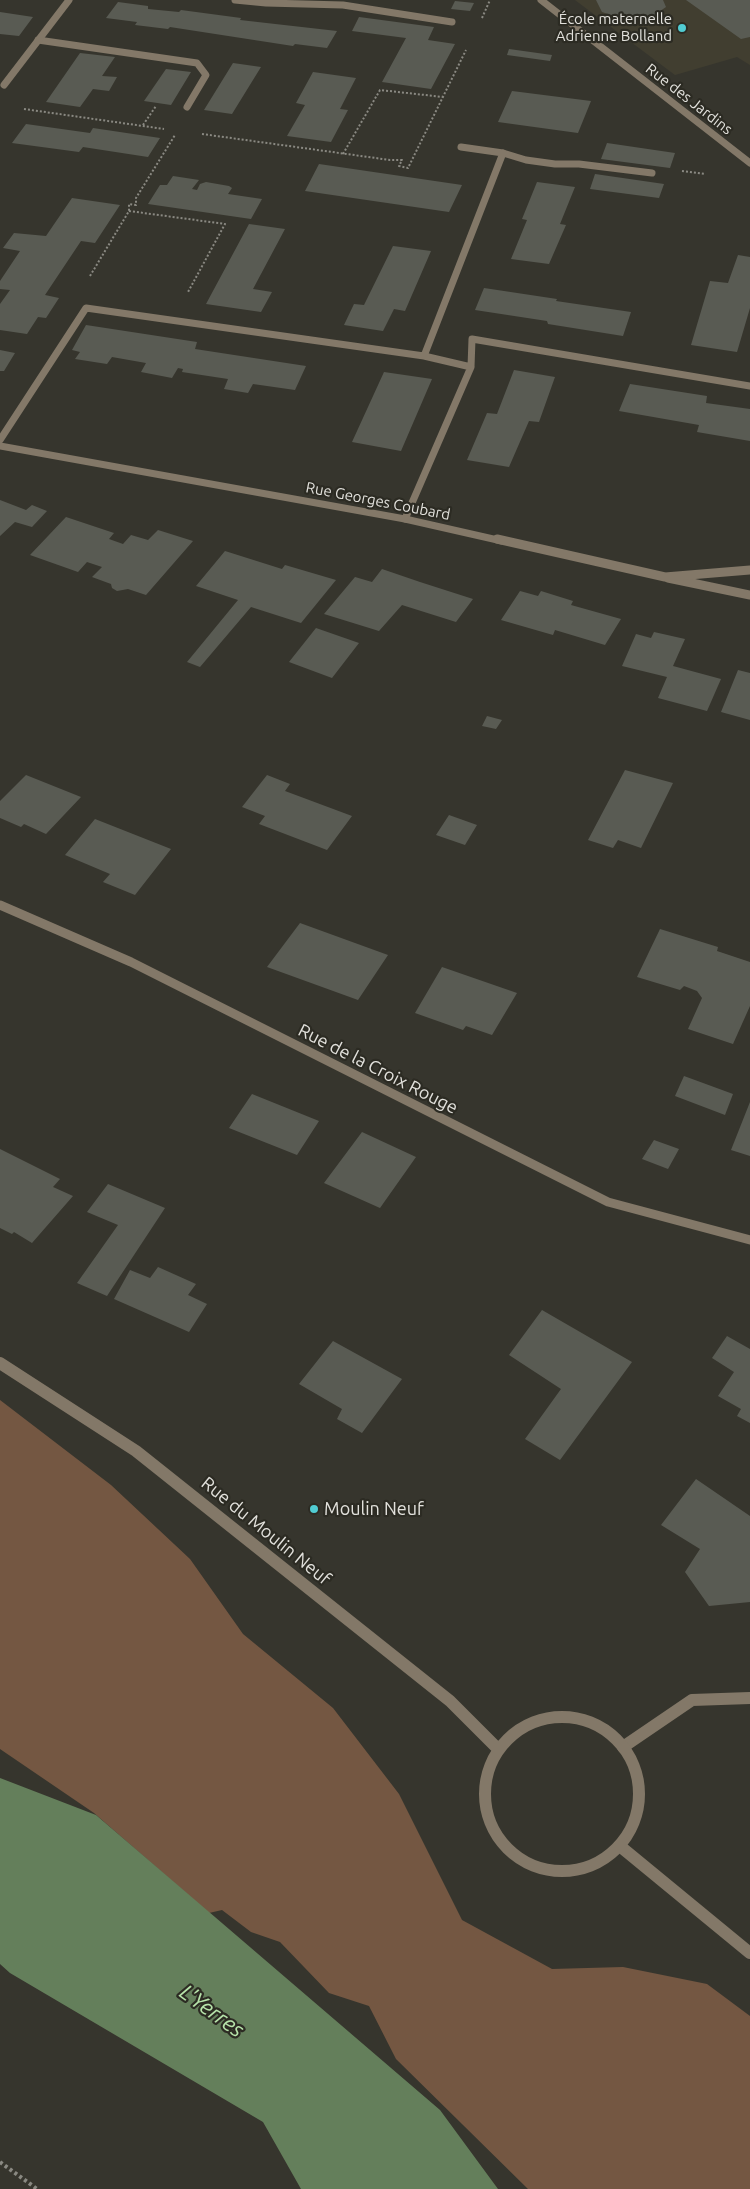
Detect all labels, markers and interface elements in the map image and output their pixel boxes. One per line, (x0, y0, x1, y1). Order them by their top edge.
place label: École maternelle Adrienne Bolland (556, 10, 672, 45)
marker: École maternelle Adrienne Bolland (676, 22, 688, 34)
street label: Rue des Jardins (642, 60, 736, 138)
street label: Rue Georges Coubard (304, 478, 452, 524)
street label: Rue de la Croix Rouge (294, 1019, 462, 1119)
street label: Rue du Moulin Neuf (197, 1472, 335, 1590)
place label: Moulin Neuf (324, 1498, 424, 1520)
marker: Moulin Neuf (308, 1503, 320, 1515)
water label: L'Yerres (175, 1979, 249, 2043)

